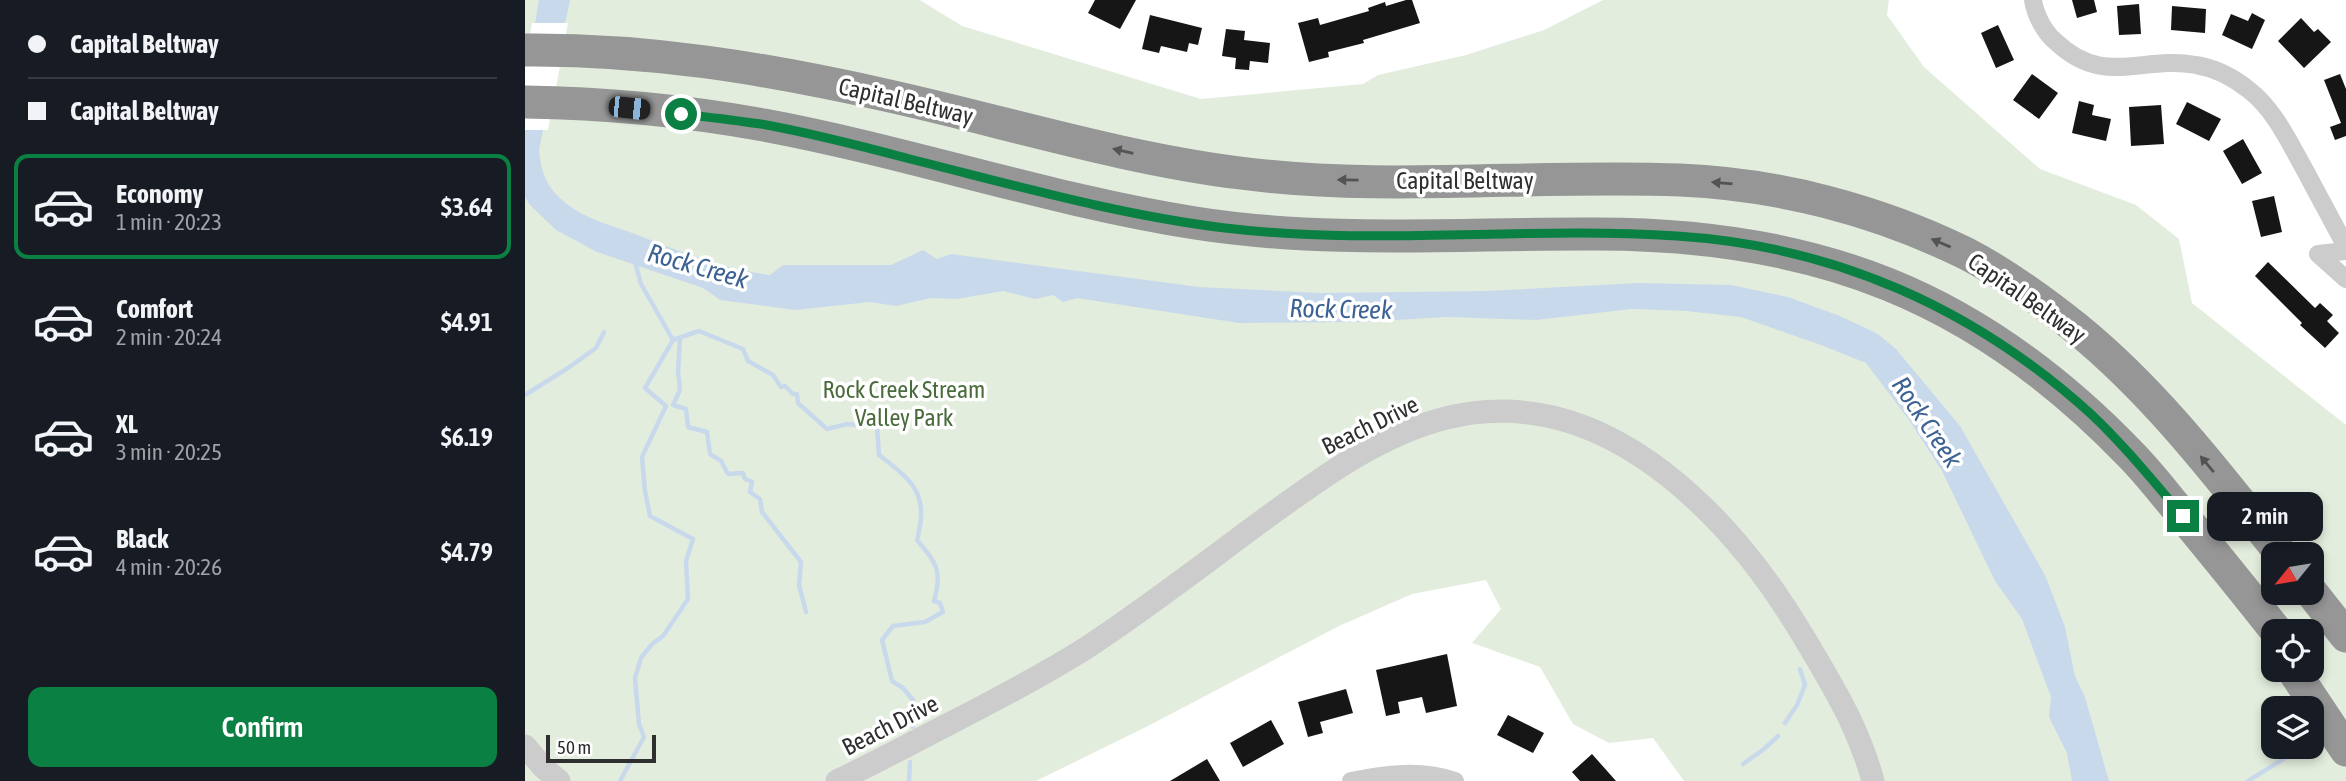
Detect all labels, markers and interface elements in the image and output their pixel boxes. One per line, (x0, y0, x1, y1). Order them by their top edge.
text: Capital Beltway (70, 29, 219, 59)
street label: Capital Beltway (836, 72, 976, 130)
car (608, 95, 651, 121)
text: Capital Beltway (70, 96, 219, 126)
route start (665, 98, 697, 130)
one-way arrow (1112, 146, 1134, 157)
street label: Capital Beltway (1396, 167, 1534, 194)
one-way arrow (1337, 174, 1359, 186)
icon: car (32, 175, 95, 238)
one-way arrow (1711, 177, 1733, 188)
text: Economy (116, 179, 203, 209)
text: $3.64 (441, 192, 493, 222)
text: 1 min · 20:23 (116, 209, 222, 235)
water label: Rock Creek (644, 237, 752, 295)
one-way arrow (1930, 237, 1951, 248)
street label: Capital Beltway (1963, 248, 2091, 348)
icon: car (32, 290, 95, 353)
water label: Rock Creek (1289, 293, 1393, 325)
text: Comfort (116, 294, 193, 324)
text: $4.91 (441, 307, 493, 337)
text: 2 min · 20:24 (116, 324, 222, 350)
water label: Rock Creek (1886, 371, 1969, 474)
park label: Rock Creek Stream Valley Park (823, 376, 985, 431)
street label: Beach Drive (1317, 390, 1423, 460)
icon: car (32, 405, 95, 468)
text: XL (116, 409, 138, 439)
text: $6.19 (441, 422, 493, 452)
text: 3 min · 20:25 (116, 439, 222, 465)
one-way arrow (2199, 455, 2215, 473)
callout: 2 min (2207, 491, 2323, 540)
route end (2167, 500, 2199, 532)
text: 2 min (2242, 503, 2288, 529)
icon: car (32, 520, 95, 583)
text: Black (116, 524, 168, 554)
text: $4.79 (441, 537, 493, 567)
north arrow (2261, 542, 2324, 606)
map controls (2261, 542, 2324, 759)
text: 4 min · 20:26 (116, 554, 222, 580)
button: locate (2261, 619, 2324, 682)
button: Confirm (28, 687, 497, 767)
street label: Beach Drive (838, 689, 942, 761)
button: layers (2261, 696, 2324, 759)
scale bar (546, 732, 656, 764)
text: 50 m (557, 736, 591, 758)

